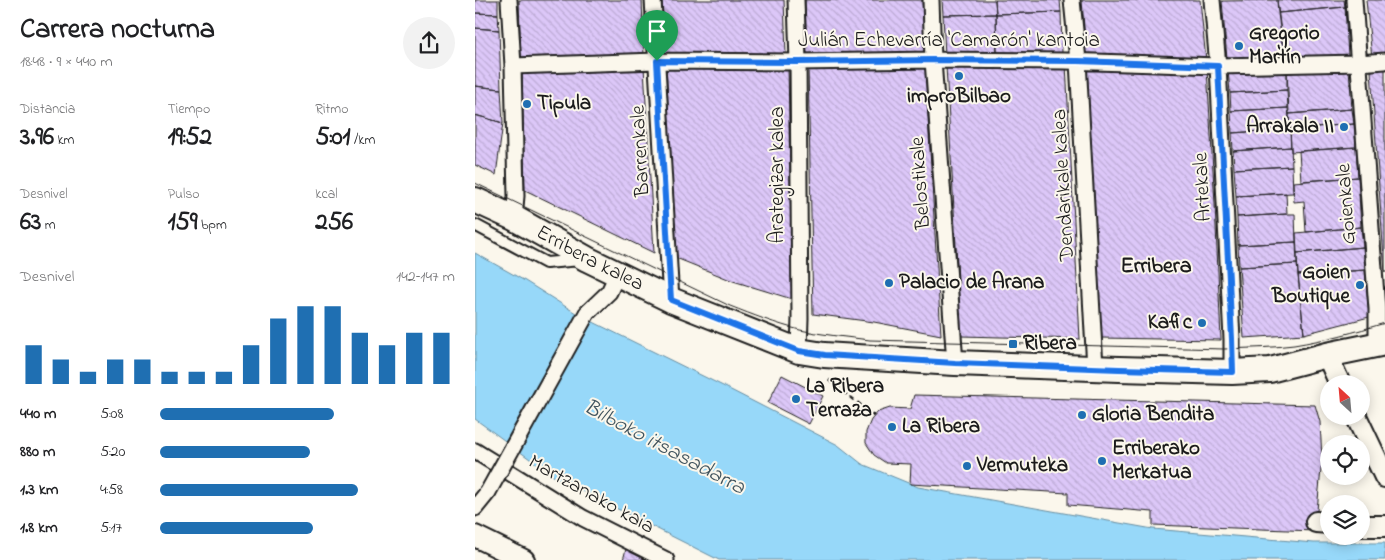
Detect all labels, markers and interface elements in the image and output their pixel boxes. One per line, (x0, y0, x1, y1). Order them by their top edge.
text: Carrera nocturna (20, 10, 215, 51)
pin (636, 10, 678, 61)
button: share (403, 17, 455, 69)
icon: arrive (643, 17, 671, 45)
place label: Gregorio Martín (1249, 19, 1320, 73)
street label: Julián Echevarría 'Camarón' kantoia (798, 26, 1100, 56)
marker: Gregorio Martín (1233, 40, 1245, 52)
text: 18:48 · 9 × 440 m (20, 50, 113, 74)
marker: improBilbao (953, 70, 965, 82)
place label: improBilbao (907, 82, 1011, 112)
place label: Tipula (537, 89, 591, 119)
marker: Tipula (521, 98, 533, 110)
text: Distancia (20, 99, 75, 120)
text: Tiempo (168, 99, 210, 120)
text: Ritmo (315, 99, 348, 120)
street label: Barrenkale (624, 104, 658, 199)
street label: Arategizar kalea (763, 106, 795, 244)
street label: Dendarikale kalea (1045, 108, 1083, 263)
place label: Arrakala II (1246, 112, 1334, 142)
text: 3.96 (20, 120, 54, 156)
text: 19:52 (168, 120, 212, 156)
text: 5:01 (315, 120, 351, 156)
marker: Arrakala II (1338, 121, 1350, 133)
text: km (54, 130, 74, 151)
text: /km (351, 130, 375, 151)
street label: Belostikale (903, 135, 939, 231)
street label: Artekale (1186, 151, 1220, 222)
street label: Goienkale (1329, 162, 1365, 246)
text: Desnivel (20, 184, 68, 205)
text: Pulso (168, 184, 200, 205)
text: kcal (315, 184, 338, 205)
text: 63 (20, 205, 41, 241)
text: 159 (168, 205, 197, 241)
text: 256 (315, 205, 353, 241)
text: m (41, 215, 56, 236)
text: bpm (197, 215, 227, 236)
street label: Erribera kalea (530, 218, 649, 299)
district label: Erribera (1120, 251, 1192, 283)
place label: Goien Boutique (1271, 258, 1351, 312)
text: Desnivel (20, 265, 74, 289)
text: 142–147 m (396, 265, 455, 289)
place label: Palacio de Arana (899, 268, 1044, 298)
marker: Palacio de Arana (883, 277, 895, 289)
marker: Goien Boutique (1354, 279, 1366, 291)
place label: Kafic (1148, 308, 1193, 338)
marker: Kafic (1196, 317, 1208, 329)
place label: Ribera (1023, 329, 1077, 359)
marker: Ribera (1007, 338, 1019, 350)
place label: La Ribera Terraza (806, 372, 884, 426)
north arrow (1320, 375, 1370, 425)
map controls (1320, 375, 1370, 545)
water label: Bilboko itsasadarra (578, 392, 751, 505)
marker: La Ribera Terraza (790, 393, 802, 405)
place label: Gloria Bendita (1092, 400, 1214, 430)
text: 440 m (20, 402, 57, 426)
text: 5:08 (100, 402, 123, 426)
marker: Gloria Bendita (1076, 409, 1088, 421)
place label: La Ribera (902, 412, 980, 442)
marker: La Ribera (886, 421, 898, 433)
place label: Erriberako Merkatua (1112, 434, 1200, 488)
button: locate (1320, 435, 1370, 485)
text: 880 m (20, 440, 55, 464)
text: 5:20 (100, 440, 125, 464)
street label: Martzanako kaia (522, 448, 660, 542)
place label: Vermuteka (976, 451, 1068, 481)
marker: Erriberako Merkatua (1096, 455, 1108, 467)
marker: Vermuteka (961, 460, 973, 472)
text: 1.3 km (20, 478, 58, 502)
text: 4:58 (100, 478, 123, 502)
button: layers (1320, 495, 1370, 545)
text: 1.8 km (20, 516, 58, 540)
text: 5:17 (100, 516, 122, 540)

